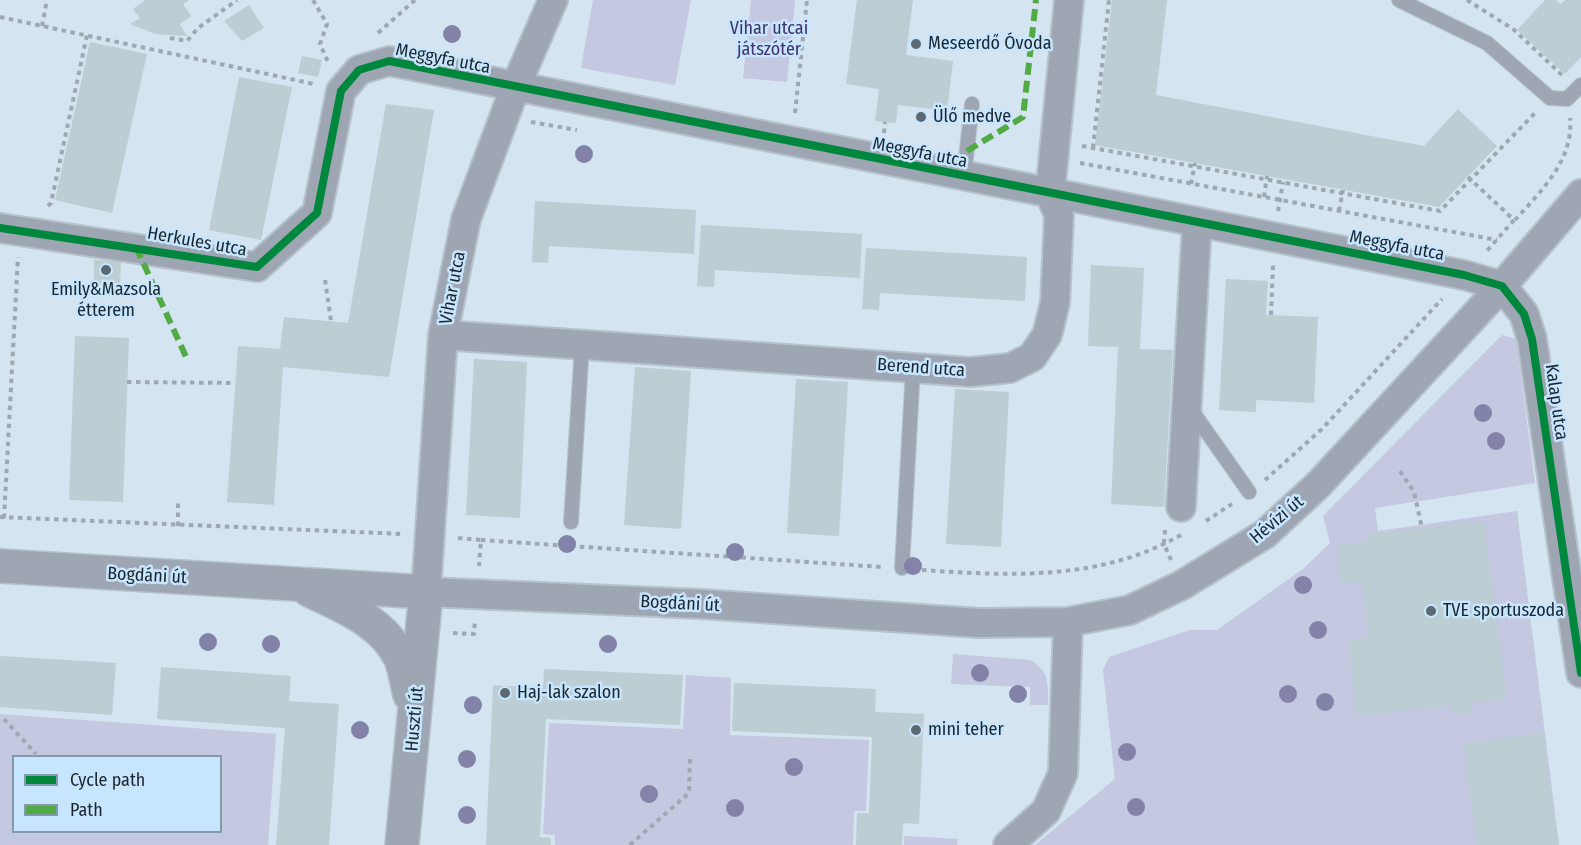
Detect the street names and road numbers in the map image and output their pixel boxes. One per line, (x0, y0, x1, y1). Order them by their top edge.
street label: Meggyfa utca (394, 39, 492, 79)
street label: Meggyfa utca (871, 133, 969, 173)
street label: Herkules utca (146, 223, 248, 261)
street label: Meggyfa utca (1348, 226, 1446, 266)
street label: Vihar utca (435, 250, 471, 326)
street label: Berend utca (876, 354, 966, 382)
street label: Kalap utca (1540, 363, 1572, 441)
street label: Hévízi út (1246, 491, 1308, 549)
street label: Bogdáni út (107, 563, 187, 589)
street label: Bogdáni út (640, 591, 720, 617)
street label: Huszti út (401, 686, 429, 752)

